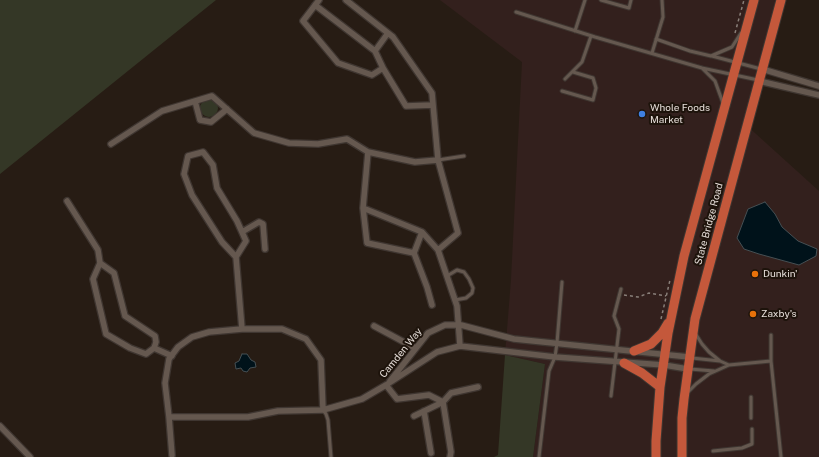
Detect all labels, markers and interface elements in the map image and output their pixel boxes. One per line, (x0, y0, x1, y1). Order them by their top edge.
place label: Whole Foods Market (650, 102, 710, 126)
marker: Whole Foods Market (637, 109, 647, 119)
street label: State Bridge Road (692, 182, 726, 266)
place label: Dunkin' (763, 268, 797, 280)
marker: Dunkin' (750, 269, 760, 279)
place label: Zaxby's (761, 308, 797, 320)
marker: Zaxby's (748, 309, 758, 319)
street label: Camden Way (377, 326, 425, 380)

